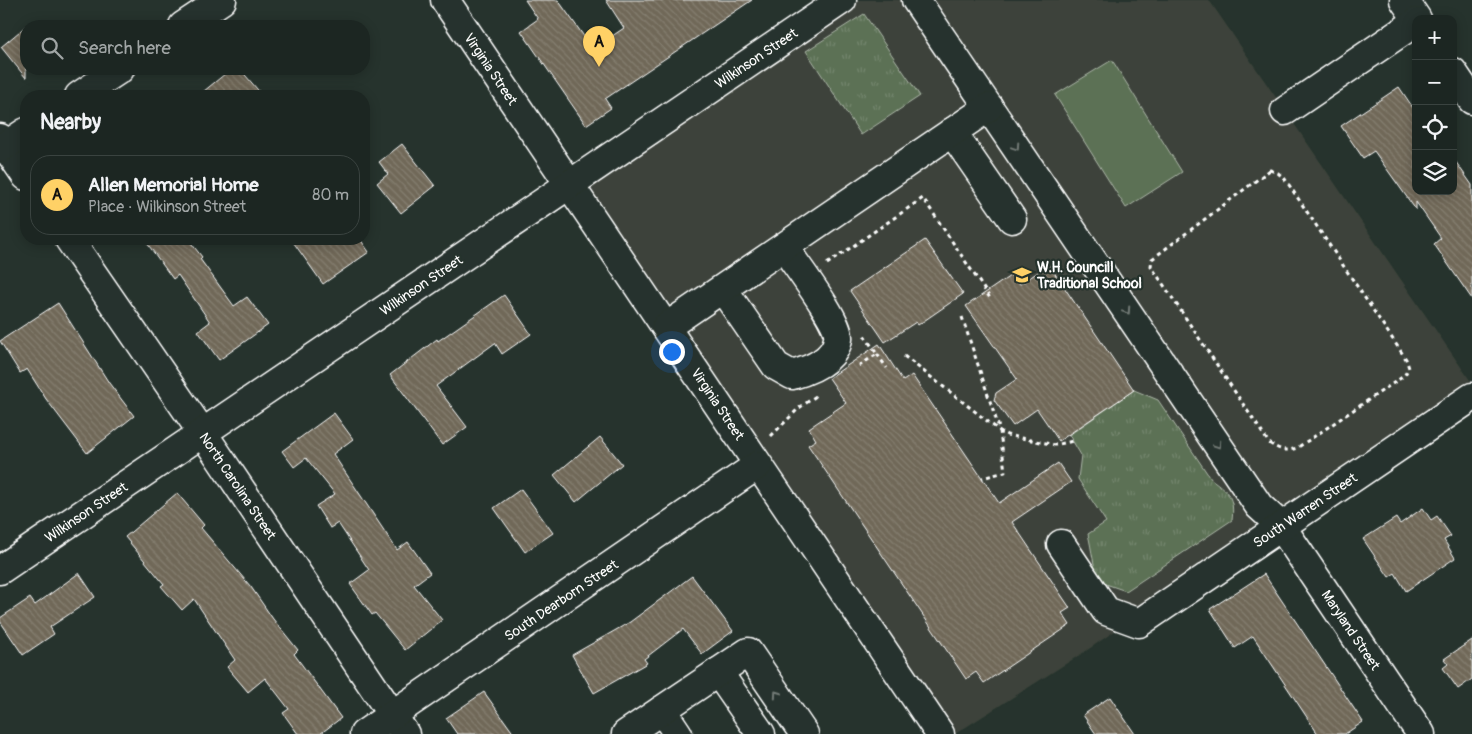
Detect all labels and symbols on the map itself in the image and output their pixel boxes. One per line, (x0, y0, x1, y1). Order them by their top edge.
street label: Wilkinson Street (712, 24, 801, 92)
pin: A (583, 26, 615, 67)
street label: Virginia Street (460, 30, 521, 109)
one-way arrow (1010, 142, 1019, 151)
street label: Wilkinson Street (377, 251, 466, 319)
place label: W.H. Councill Traditional School (1036, 259, 1142, 292)
school or university icon: W.H. Councill Traditional School (1011, 264, 1033, 286)
one-way arrow (1121, 305, 1130, 315)
your location (659, 339, 685, 365)
street label: Virginia Street (687, 365, 748, 444)
street label: North Carolina Street (195, 429, 280, 543)
one-way arrow (1212, 440, 1221, 449)
street label: South Warren Street (1250, 469, 1361, 551)
street label: Wilkinson Street (42, 478, 131, 546)
street label: South Dearborn Street (501, 556, 622, 645)
street label: Maryland Street (1318, 587, 1384, 674)
one-way arrow (774, 690, 783, 700)

